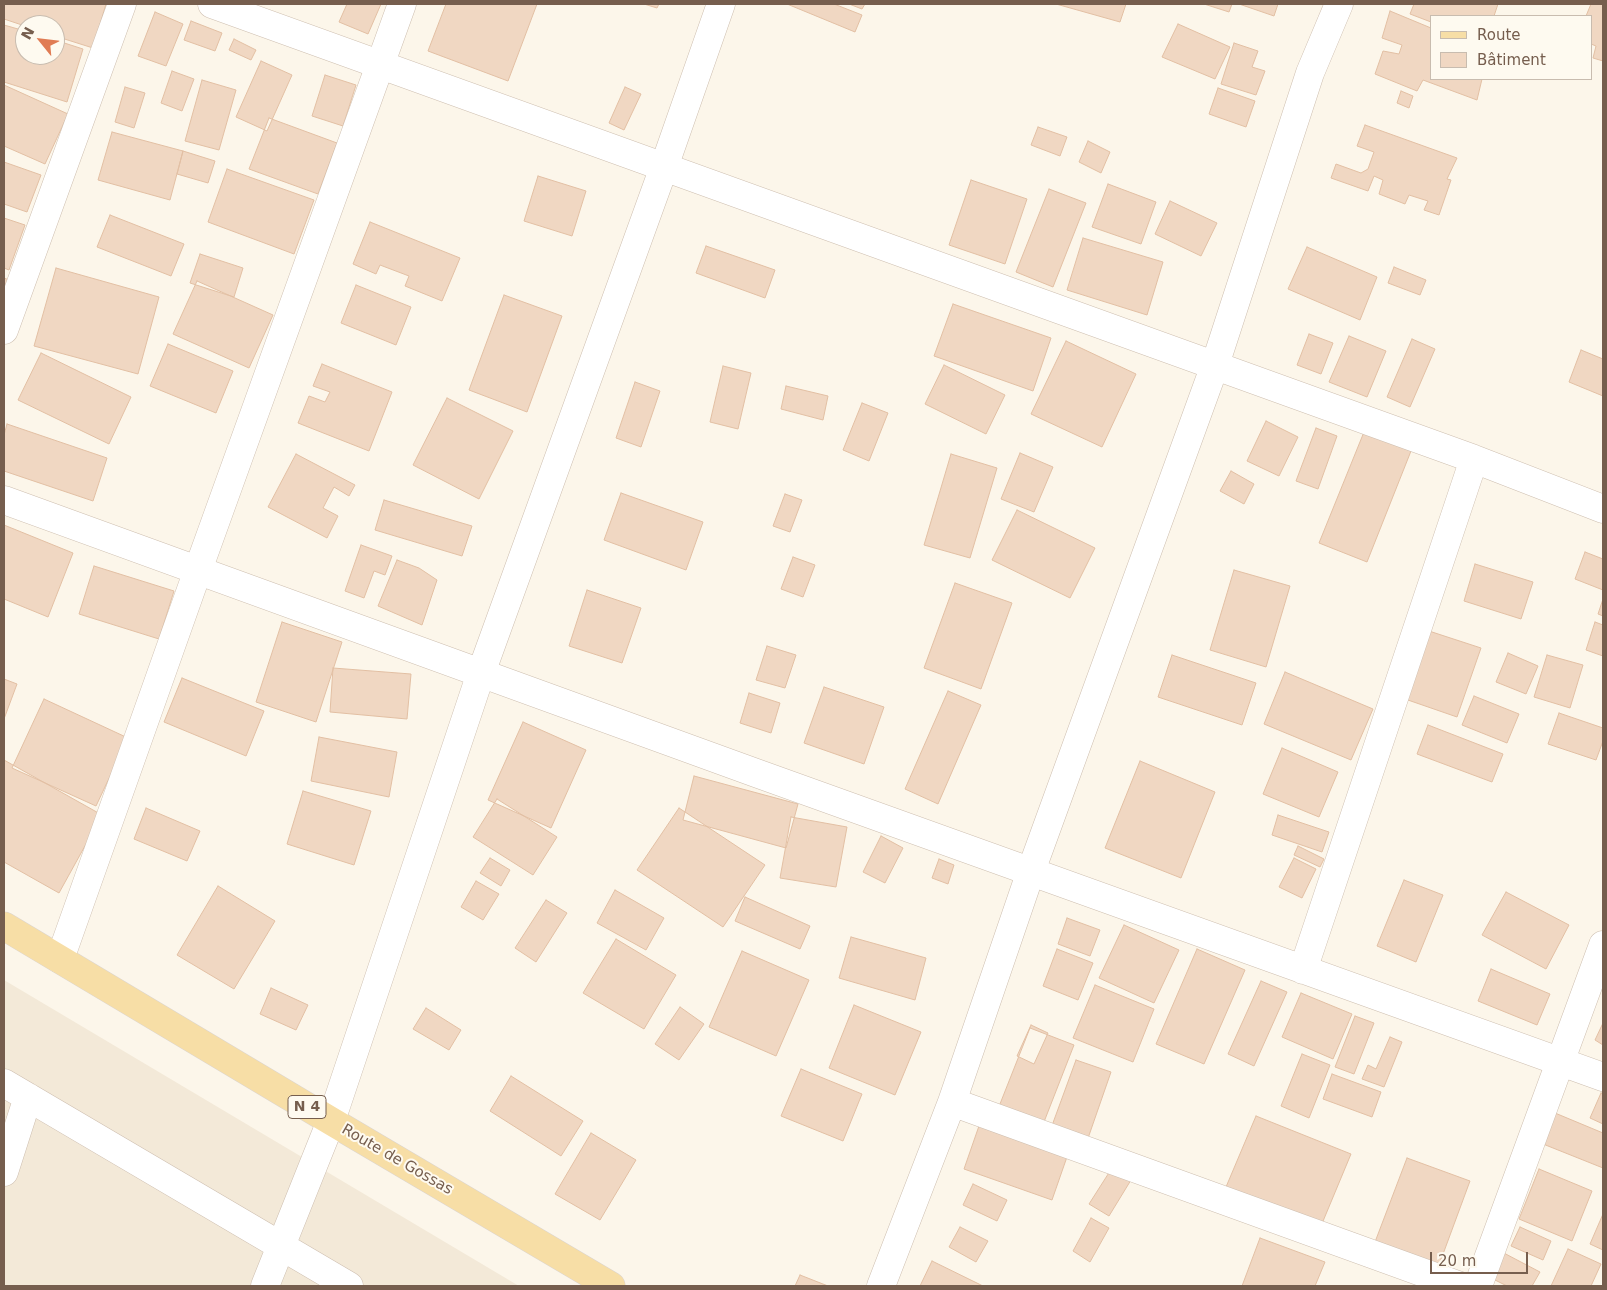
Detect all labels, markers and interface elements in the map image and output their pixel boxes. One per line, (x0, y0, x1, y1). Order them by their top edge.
north arrow (15, 15, 65, 65)
legend (1430, 15, 1592, 80)
text: N (18, 24, 38, 42)
text: Route (1477, 26, 1521, 44)
text: Bâtiment (1477, 51, 1546, 69)
road number: N 4 (288, 1096, 326, 1118)
street label: Route de Gossas (338, 1121, 456, 1199)
scale bar (1432, 1242, 1530, 1274)
text: 20 m (1438, 1252, 1476, 1270)

